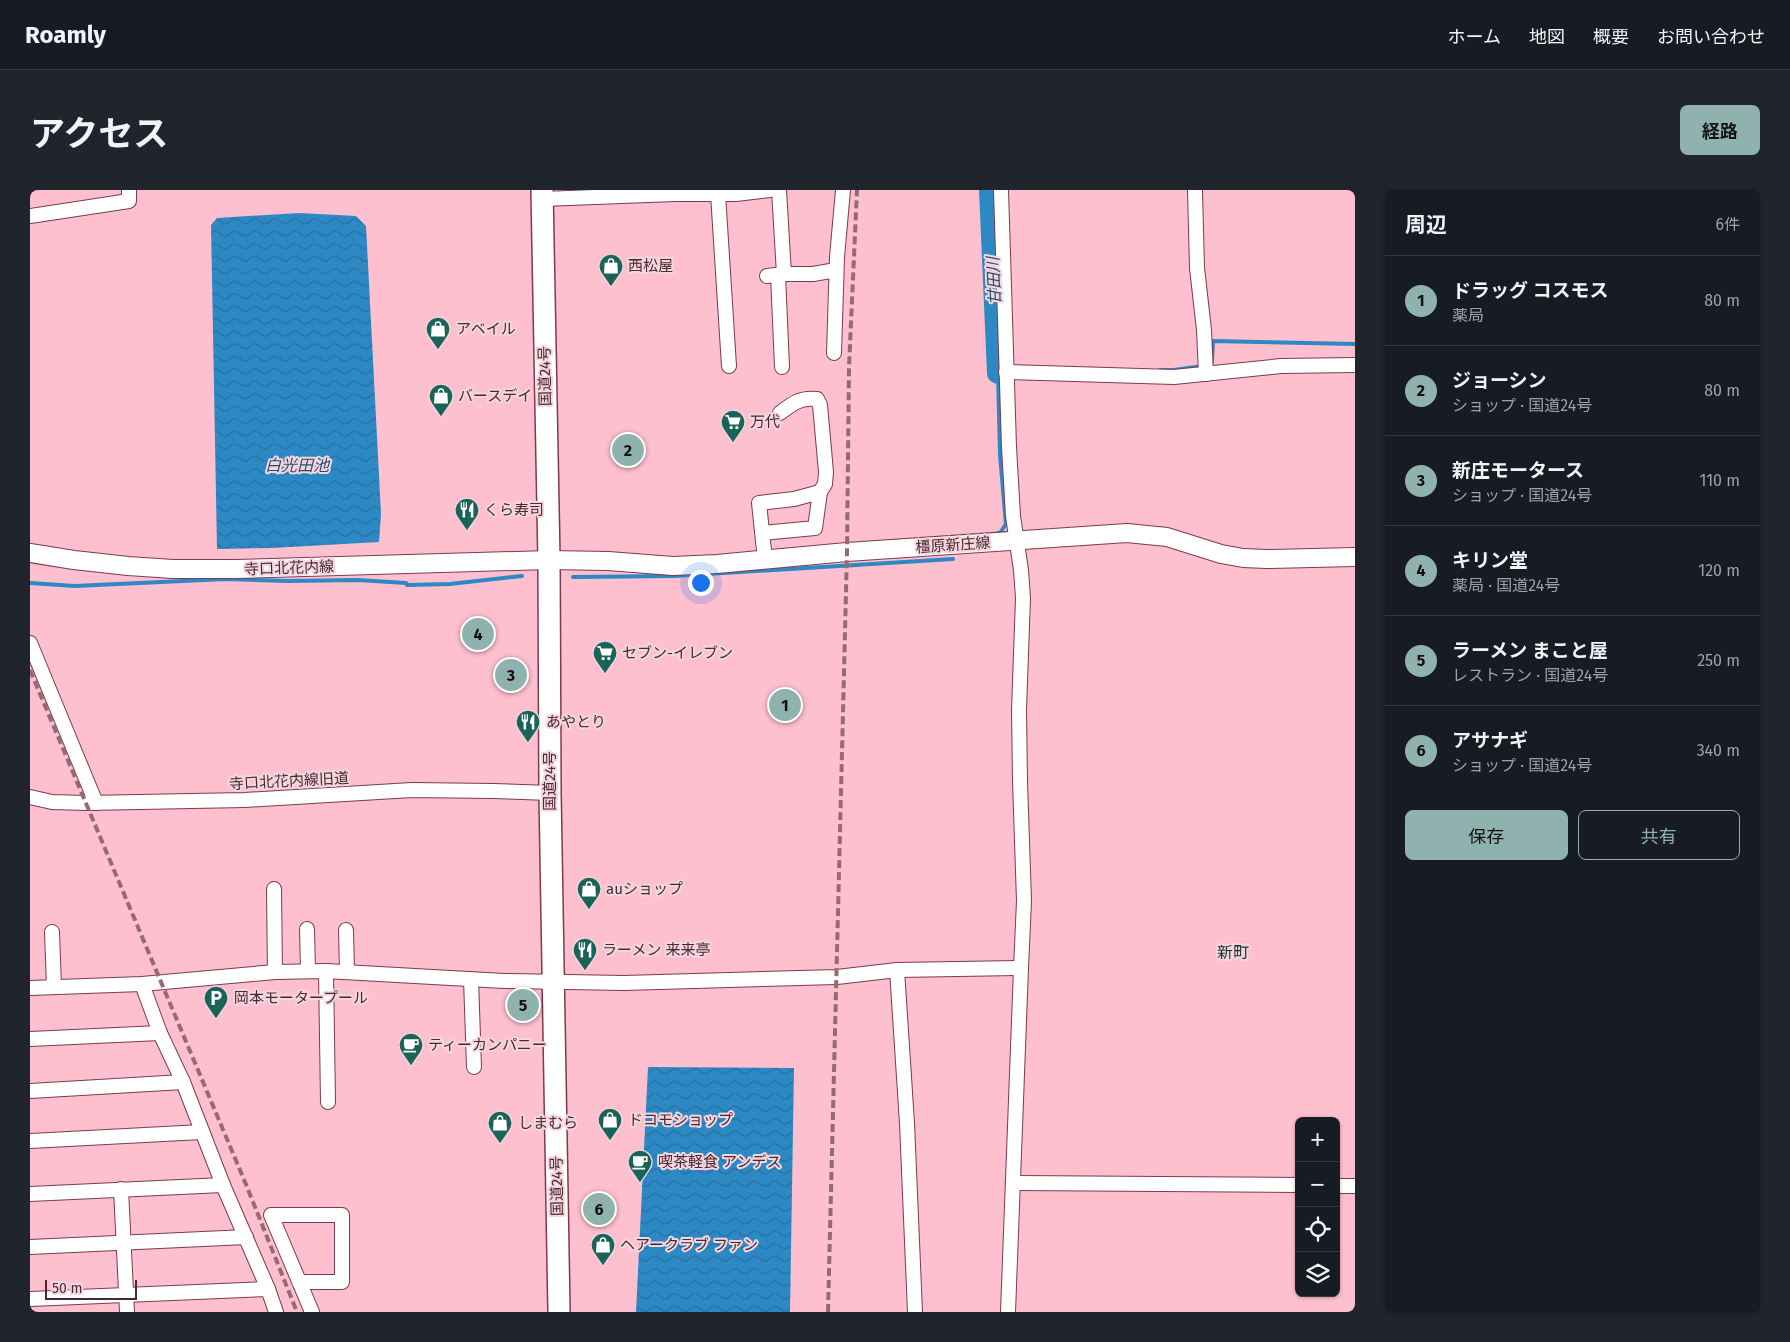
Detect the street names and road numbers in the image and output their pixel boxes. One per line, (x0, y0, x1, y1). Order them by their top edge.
street label: 国道24号 (535, 346, 555, 406)
street label: 橿原新庄線 (915, 533, 991, 557)
street label: 寺口北花内線 (244, 557, 334, 579)
street label: 国道24号 (541, 751, 559, 811)
street label: 寺口北花内線旧道 (229, 769, 349, 793)
street label: 国道24号 (547, 1156, 567, 1216)

